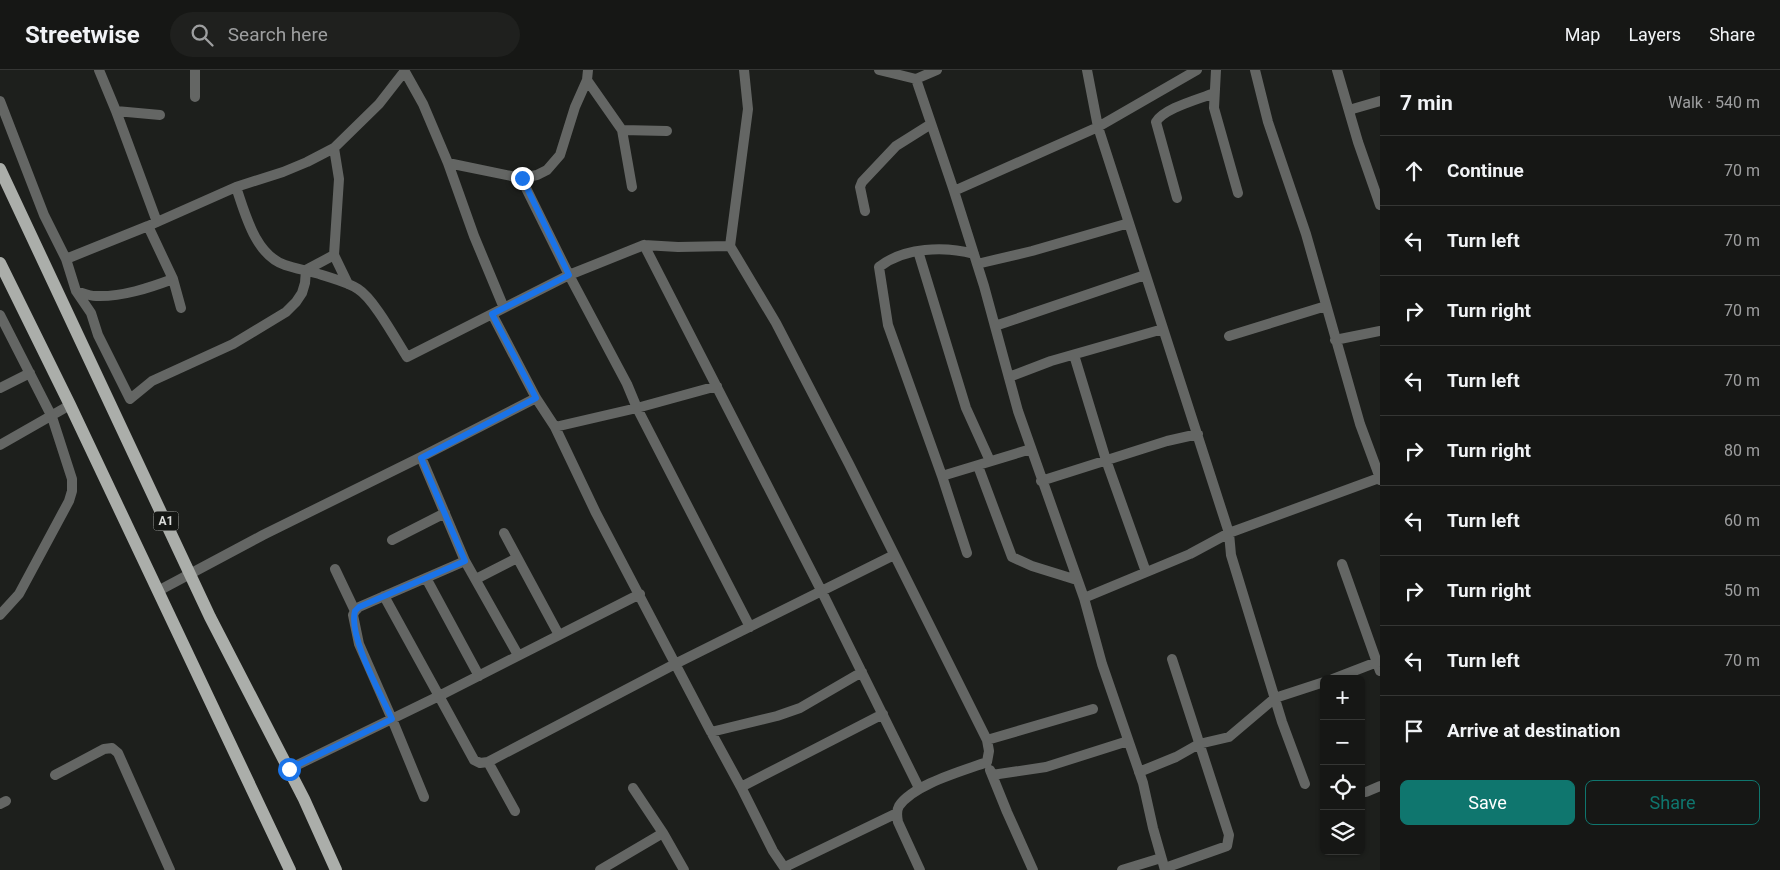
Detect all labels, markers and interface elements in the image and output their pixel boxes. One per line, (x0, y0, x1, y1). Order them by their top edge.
search box (170, 12, 520, 57)
text: Streetwise (25, 21, 140, 49)
icon: search (188, 21, 216, 49)
text: Search here (228, 23, 328, 46)
text: Map (1565, 24, 1600, 45)
text: Layers (1628, 24, 1681, 45)
text: Share (1709, 24, 1755, 45)
text: 7 min (1400, 91, 1453, 115)
text: Walk · 540 m (1668, 93, 1760, 112)
icon: ahead (1400, 157, 1428, 185)
text: Continue (1447, 159, 1524, 182)
text: 70 m (1724, 161, 1760, 180)
route end (511, 167, 534, 190)
icon: left (1400, 227, 1428, 255)
text: Turn left (1447, 229, 1520, 252)
text: 70 m (1724, 231, 1760, 250)
icon: right (1400, 297, 1428, 325)
text: Turn right (1447, 299, 1531, 322)
text: 70 m (1724, 301, 1760, 320)
icon: left (1400, 367, 1428, 395)
text: Turn left (1447, 369, 1520, 392)
text: 70 m (1724, 371, 1760, 390)
icon: right (1400, 437, 1428, 465)
text: Turn right (1447, 439, 1531, 462)
text: 80 m (1724, 441, 1760, 460)
icon: left (1400, 507, 1428, 535)
text: Turn left (1447, 509, 1520, 532)
text: 60 m (1724, 511, 1760, 530)
road number: A1 (154, 512, 178, 531)
icon: right (1400, 577, 1428, 605)
text: Turn right (1447, 579, 1531, 602)
text: 50 m (1724, 581, 1760, 600)
icon: left (1400, 647, 1428, 675)
text: Turn left (1447, 649, 1520, 672)
text: 70 m (1724, 651, 1760, 670)
map controls (1320, 675, 1365, 855)
button: + (1320, 675, 1365, 720)
icon: arrive (1400, 717, 1428, 745)
text: Arrive at destination (1447, 719, 1620, 742)
button: − (1320, 720, 1365, 765)
route start (278, 758, 301, 781)
button: locate (1320, 765, 1365, 810)
button: Save (1400, 780, 1575, 825)
button: Share (1585, 780, 1760, 825)
button: layers (1320, 810, 1365, 855)

